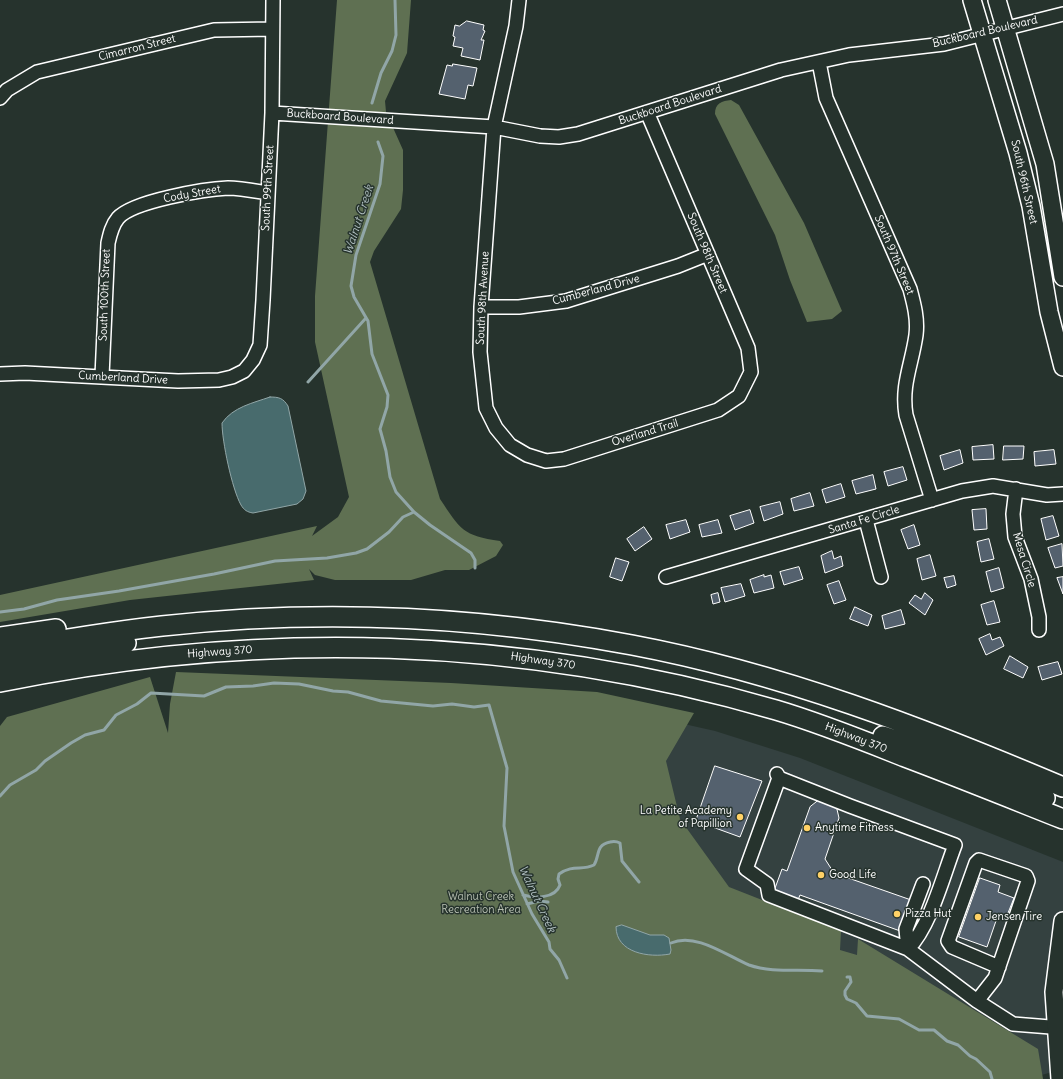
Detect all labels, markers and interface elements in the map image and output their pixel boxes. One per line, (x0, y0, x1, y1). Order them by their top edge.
street label: Buckboard Boulevard (931, 13, 1039, 51)
street label: Cimarron Street (97, 32, 177, 64)
street label: Buckboard Boulevard (617, 82, 723, 128)
street label: Buckboard Boulevard (286, 107, 394, 127)
street label: South 96th Street (1008, 139, 1040, 225)
street label: South 99th Street (259, 145, 277, 231)
street label: Cody Street (162, 182, 222, 206)
water label: Walnut Creek (341, 183, 377, 257)
street label: South 98th Street (684, 211, 730, 295)
street label: South 97th Street (871, 213, 917, 297)
street label: South 100th Street (97, 249, 113, 341)
street label: South 98th Avenue (474, 251, 492, 345)
street label: Cumberland Drive (551, 272, 641, 308)
street label: Cumberland Drive (78, 369, 168, 387)
street label: Overland Trail (610, 417, 680, 449)
street label: Santa Fe Circle (827, 503, 901, 537)
street label: Mesa Circle (1009, 531, 1039, 589)
street label: Highway 370 (187, 643, 253, 661)
street label: Highway 370 (510, 650, 576, 672)
street label: Highway 370 (823, 720, 889, 756)
place label: La Petite Academy of Papillion (640, 804, 732, 830)
marker: La Petite Academy of Papillion (735, 812, 745, 822)
place label: Anytime Fitness (815, 821, 894, 835)
marker: Anytime Fitness (802, 823, 812, 833)
water label: Walnut Creek (515, 863, 559, 935)
place label: Good Life (829, 868, 876, 882)
marker: Good Life (816, 870, 826, 880)
park label: Walnut Creek Recreation Area (441, 890, 521, 916)
place label: Pizza Hut (905, 907, 951, 921)
marker: Pizza Hut (892, 909, 902, 919)
place label: Jensen Tire (986, 910, 1042, 924)
marker: Jensen Tire (973, 912, 983, 922)

